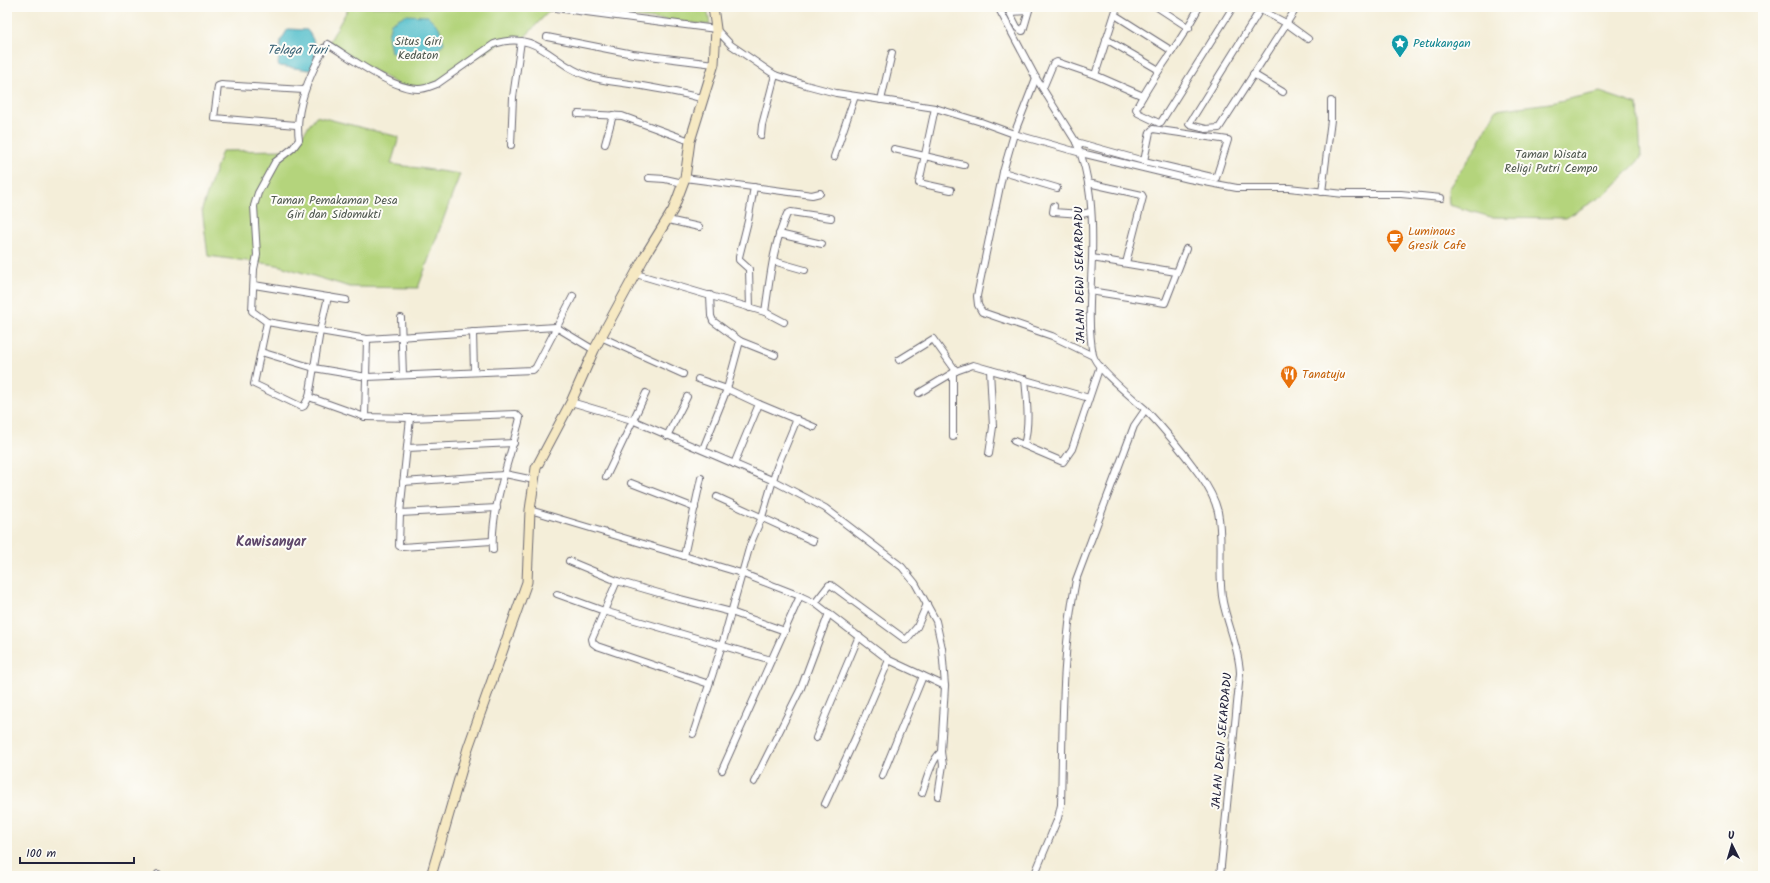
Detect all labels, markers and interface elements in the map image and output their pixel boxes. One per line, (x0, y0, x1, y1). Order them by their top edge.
park label: Situs Giri Kedaton (395, 32, 442, 65)
place icon: Petukangan (1390, 33, 1410, 58)
place label: Petukangan (1413, 34, 1471, 53)
water label: Telaga Turi (267, 40, 330, 61)
park label: Taman Wisata Religi Putri Cempo (1504, 145, 1598, 178)
park label: Taman Pemakaman Desa Giri dan Sidomukti (270, 191, 398, 224)
street label: JALAN DEWI SEKARDADU (1069, 206, 1091, 344)
place label: Luminous Gresik Cafe (1408, 222, 1466, 255)
cafe icon: Luminous Gresik Cafe (1385, 228, 1405, 253)
restaurant icon: Tanatuju (1279, 364, 1299, 389)
place label: Tanatuju (1302, 365, 1346, 384)
district label: Kawisanyar (236, 531, 307, 553)
street label: JALAN DEWI SEKARDADU (1207, 672, 1237, 810)
north arrow (1712, 825, 1752, 865)
text: U (1727, 827, 1736, 845)
scale bar (20, 839, 134, 865)
text: 100 m (26, 844, 57, 863)

